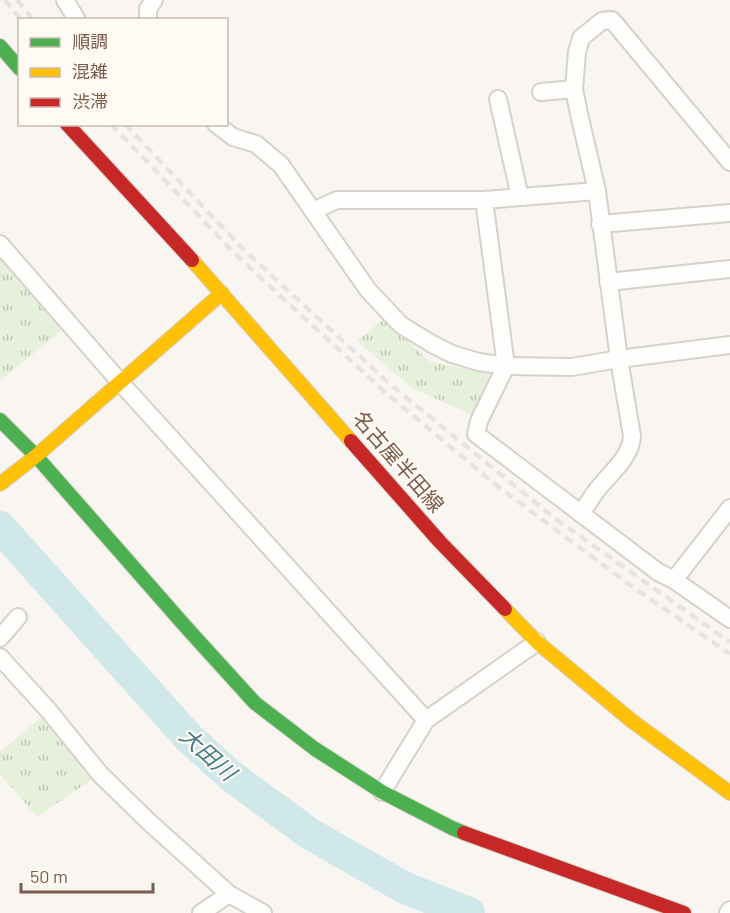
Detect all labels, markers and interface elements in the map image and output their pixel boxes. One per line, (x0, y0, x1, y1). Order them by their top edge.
legend (18, 18, 228, 126)
text: 順調 (72, 30, 108, 52)
text: 混雑 (72, 60, 108, 82)
text: 渋滞 (72, 90, 108, 112)
street label: 名古屋半田線 (348, 405, 450, 517)
water label: 大田川 (175, 722, 243, 786)
scale bar (21, 856, 153, 894)
text: 50 m (30, 865, 68, 887)

